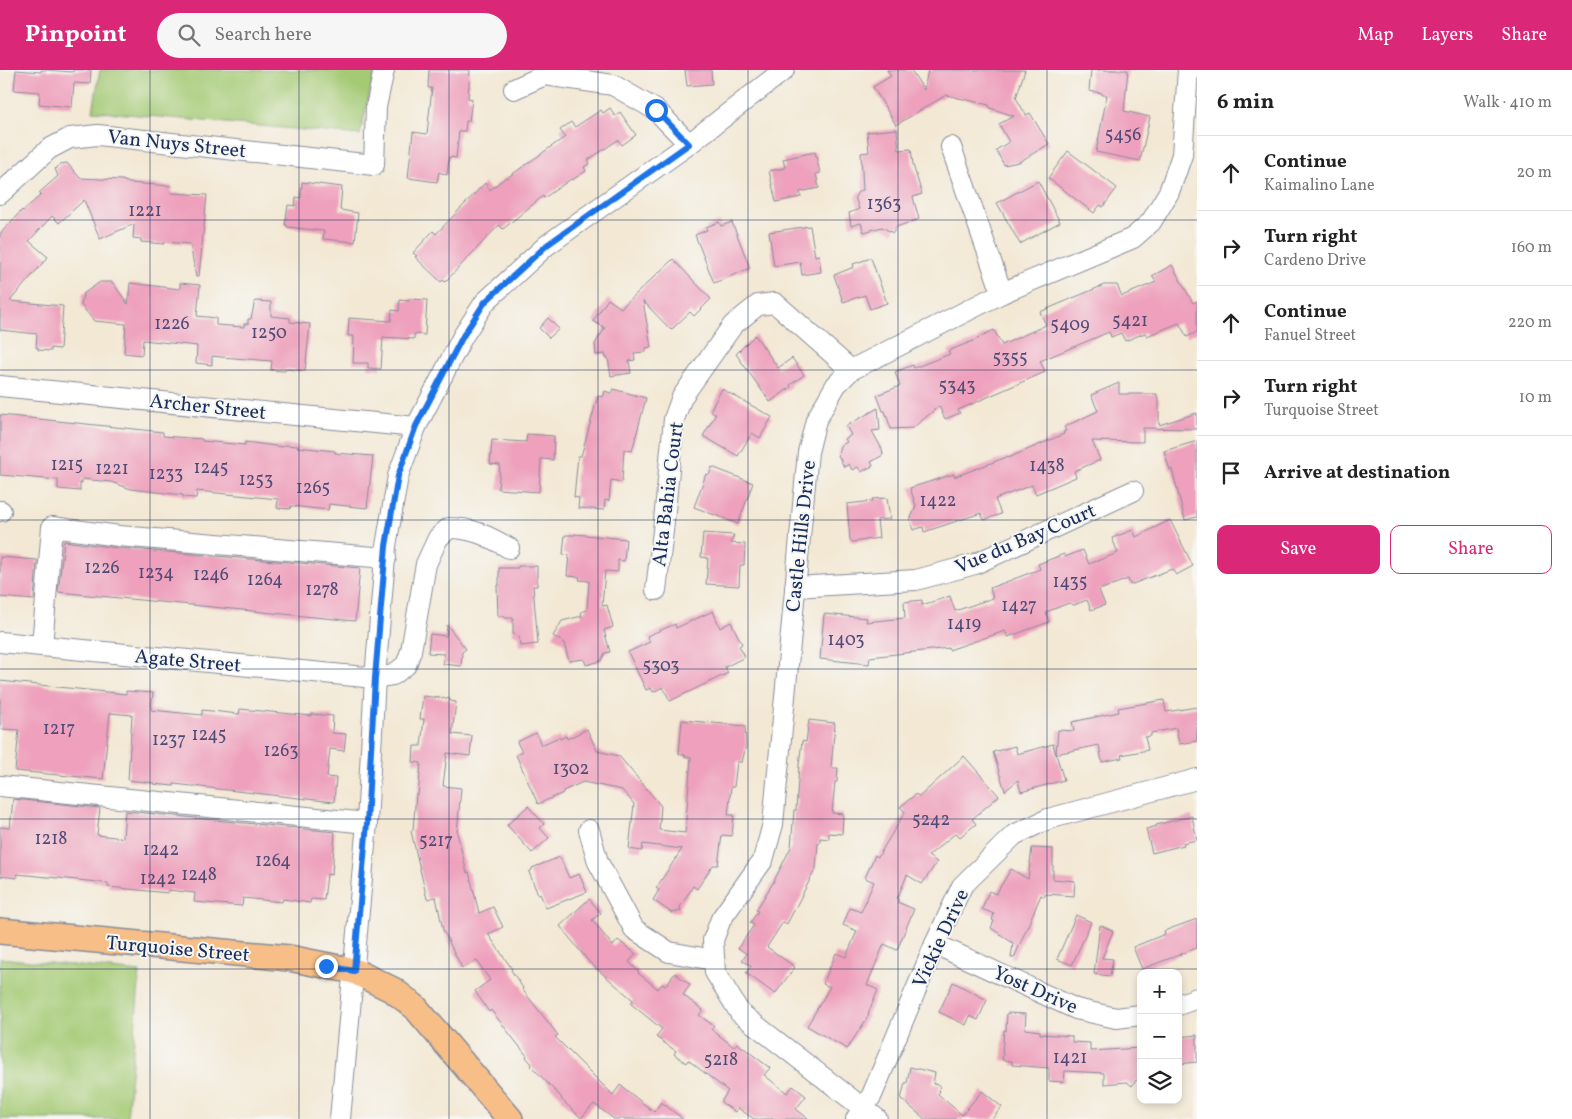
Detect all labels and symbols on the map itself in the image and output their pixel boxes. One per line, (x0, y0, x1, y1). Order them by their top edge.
route start (645, 99, 668, 122)
house number: 5456 (1105, 123, 1141, 148)
street label: Van Nuys Street (106, 124, 247, 166)
house number: 1363 (867, 192, 901, 217)
house number: 1221 (128, 199, 162, 224)
house number: 5421 (1112, 309, 1148, 334)
house number: 1226 (154, 312, 190, 337)
house number: 5409 (1050, 313, 1090, 338)
house number: 1250 (251, 321, 287, 346)
house number: 5355 (992, 346, 1028, 371)
house number: 5343 (938, 374, 976, 399)
street label: Archer Street (148, 388, 267, 428)
street label: Alta Bahia Court (646, 420, 692, 568)
house number: 1215 (51, 453, 83, 478)
house number: 1438 (1029, 454, 1065, 479)
house number: 1245 (194, 456, 228, 481)
house number: 1221 (95, 457, 129, 482)
street label: Castle Hills Drive (780, 459, 824, 614)
house number: 1233 (149, 462, 183, 487)
house number: 1253 (239, 468, 273, 493)
house number: 1265 (296, 476, 330, 501)
house number: 1422 (919, 489, 957, 514)
street label: Vue du Bay Court (951, 498, 1101, 582)
house number: 1226 (84, 556, 120, 581)
house number: 1234 (138, 561, 174, 586)
house number: 1246 (193, 563, 229, 588)
house number: 1264 (247, 568, 283, 593)
house number: 1435 (1053, 570, 1087, 595)
house number: 1278 (305, 578, 339, 603)
house number: 1427 (1001, 594, 1037, 619)
house number: 1419 (947, 612, 981, 637)
house number: 1403 (828, 628, 864, 653)
street label: Agate Street (133, 643, 242, 681)
house number: 5303 (642, 654, 680, 679)
house number: 1217 (43, 717, 75, 742)
house number: 1245 (192, 723, 226, 748)
house number: 1237 (152, 728, 186, 753)
house number: 1263 (264, 739, 298, 764)
house number: 1302 (553, 757, 589, 782)
house number: 5242 (912, 808, 950, 833)
house number: 1218 (35, 827, 67, 852)
house number: 5217 (419, 829, 453, 854)
house number: 1242 (143, 838, 179, 863)
house number: 1264 (255, 849, 291, 874)
house number: 1248 (181, 863, 217, 888)
house number: 1242 (140, 867, 176, 892)
street label: Vickie Drive (907, 885, 977, 993)
street label: Turquoise Street (105, 930, 251, 970)
route end (315, 955, 338, 978)
street label: Yost Drive (988, 960, 1082, 1022)
house number: 1421 (1053, 1046, 1087, 1071)
house number: 5218 (704, 1048, 738, 1073)

